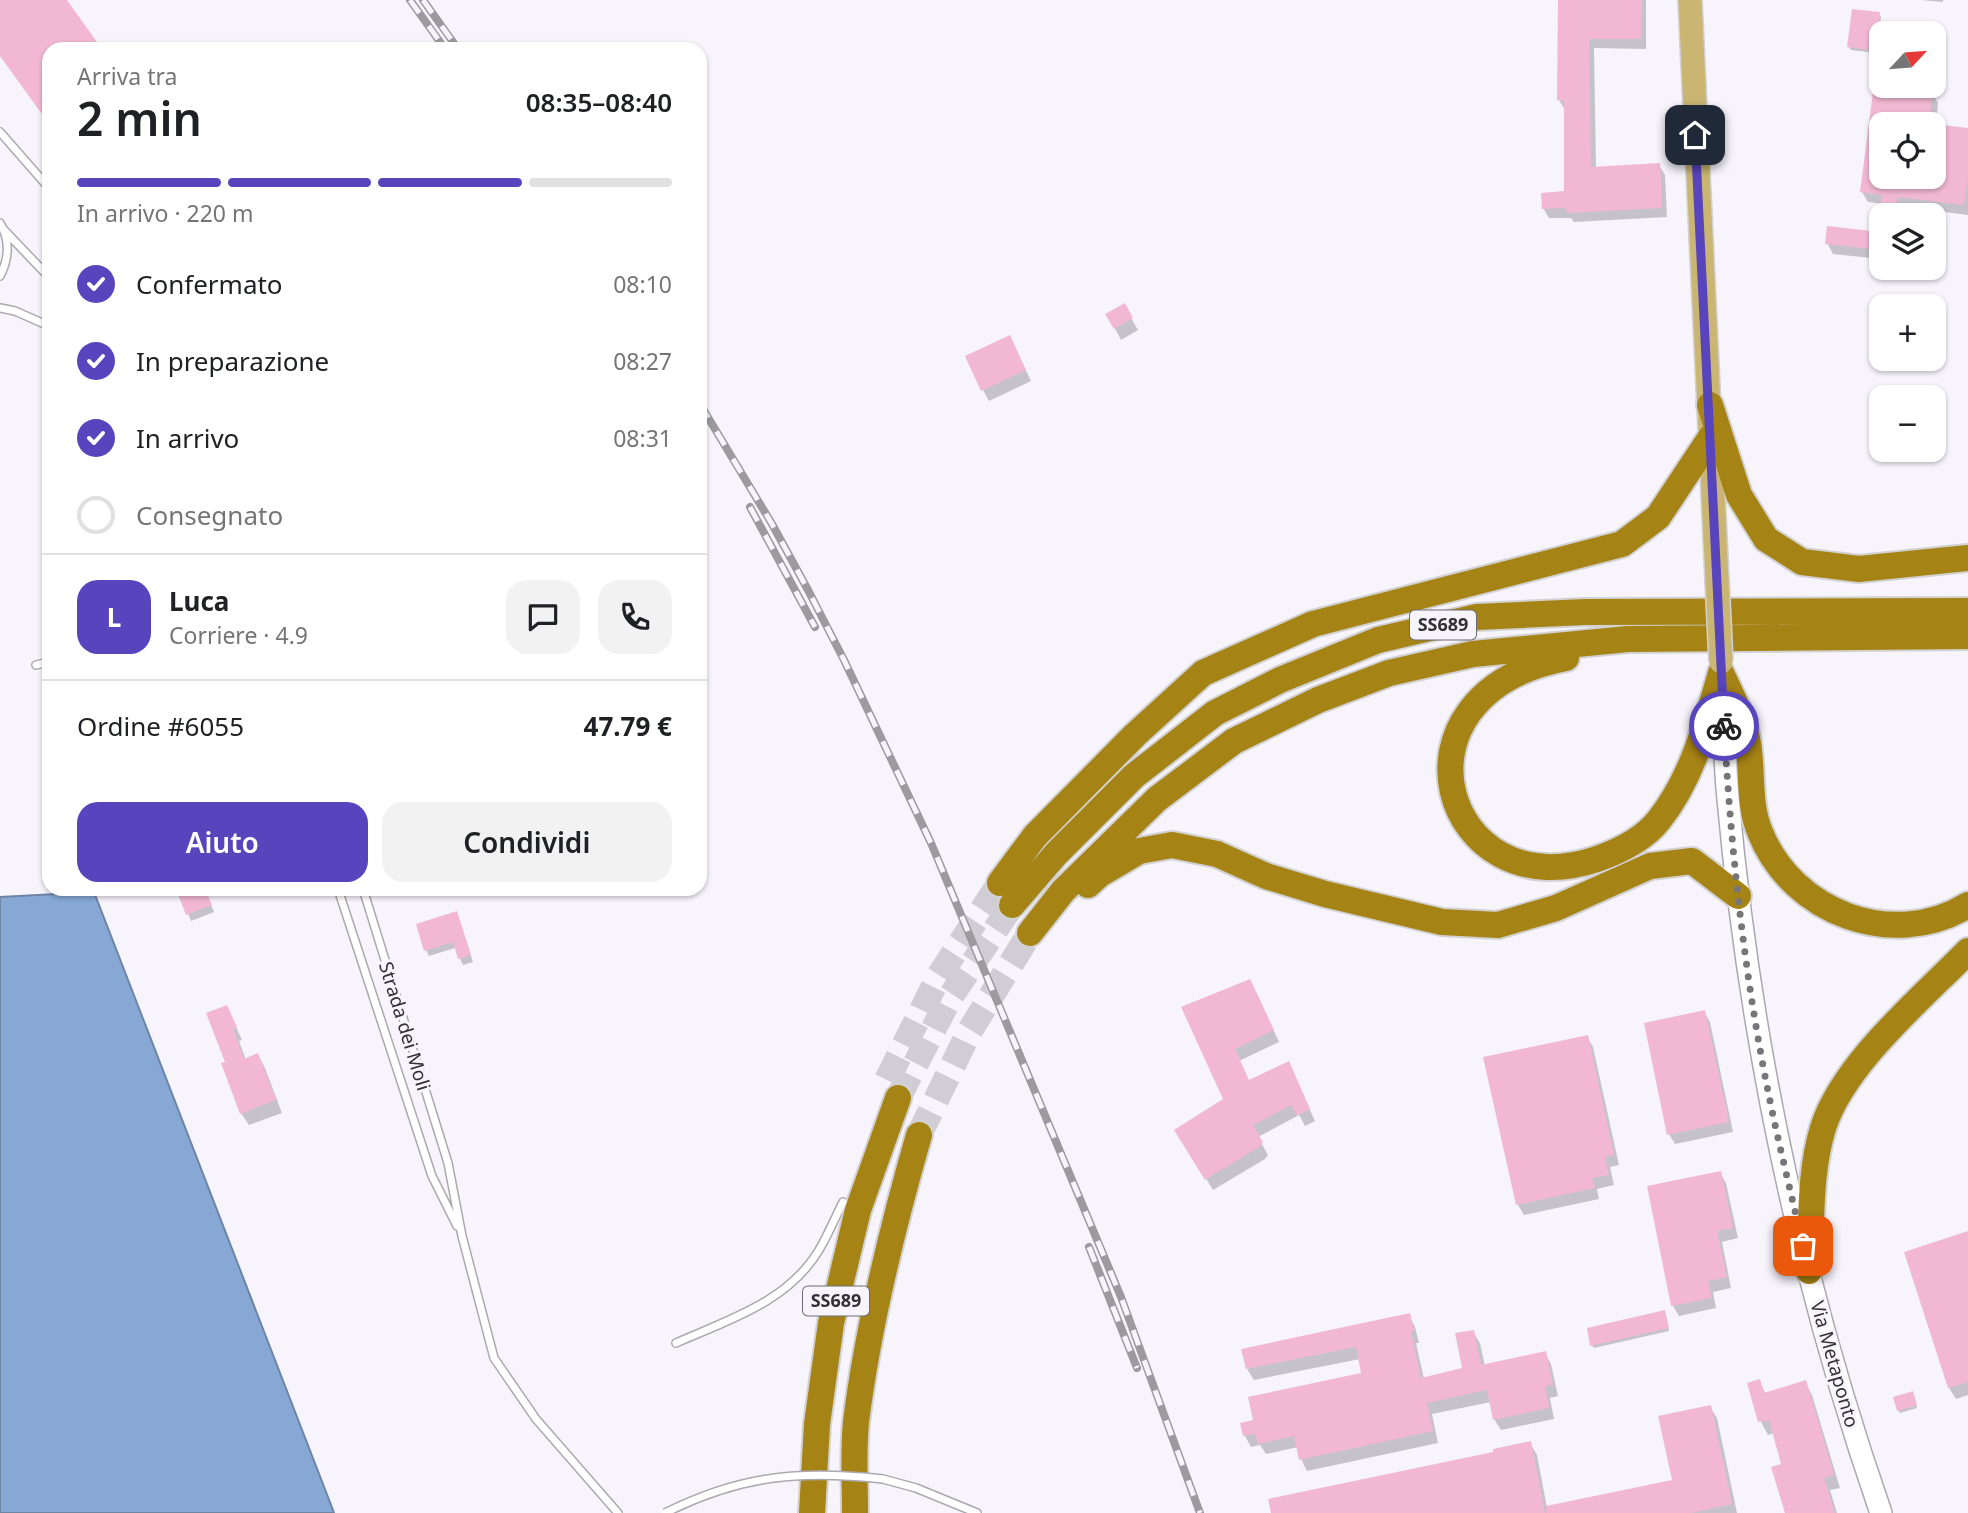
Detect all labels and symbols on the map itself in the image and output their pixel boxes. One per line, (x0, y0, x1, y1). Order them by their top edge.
north arrow (1869, 21, 1946, 98)
pin (1665, 105, 1725, 165)
road number: SS689 (1410, 610, 1476, 640)
courier (1689, 691, 1759, 761)
street label: Strada dei Moli (373, 958, 437, 1094)
pin (1773, 1216, 1833, 1276)
road number: SS689 (803, 1286, 869, 1316)
street label: Via Metaponto (1804, 1298, 1866, 1430)

